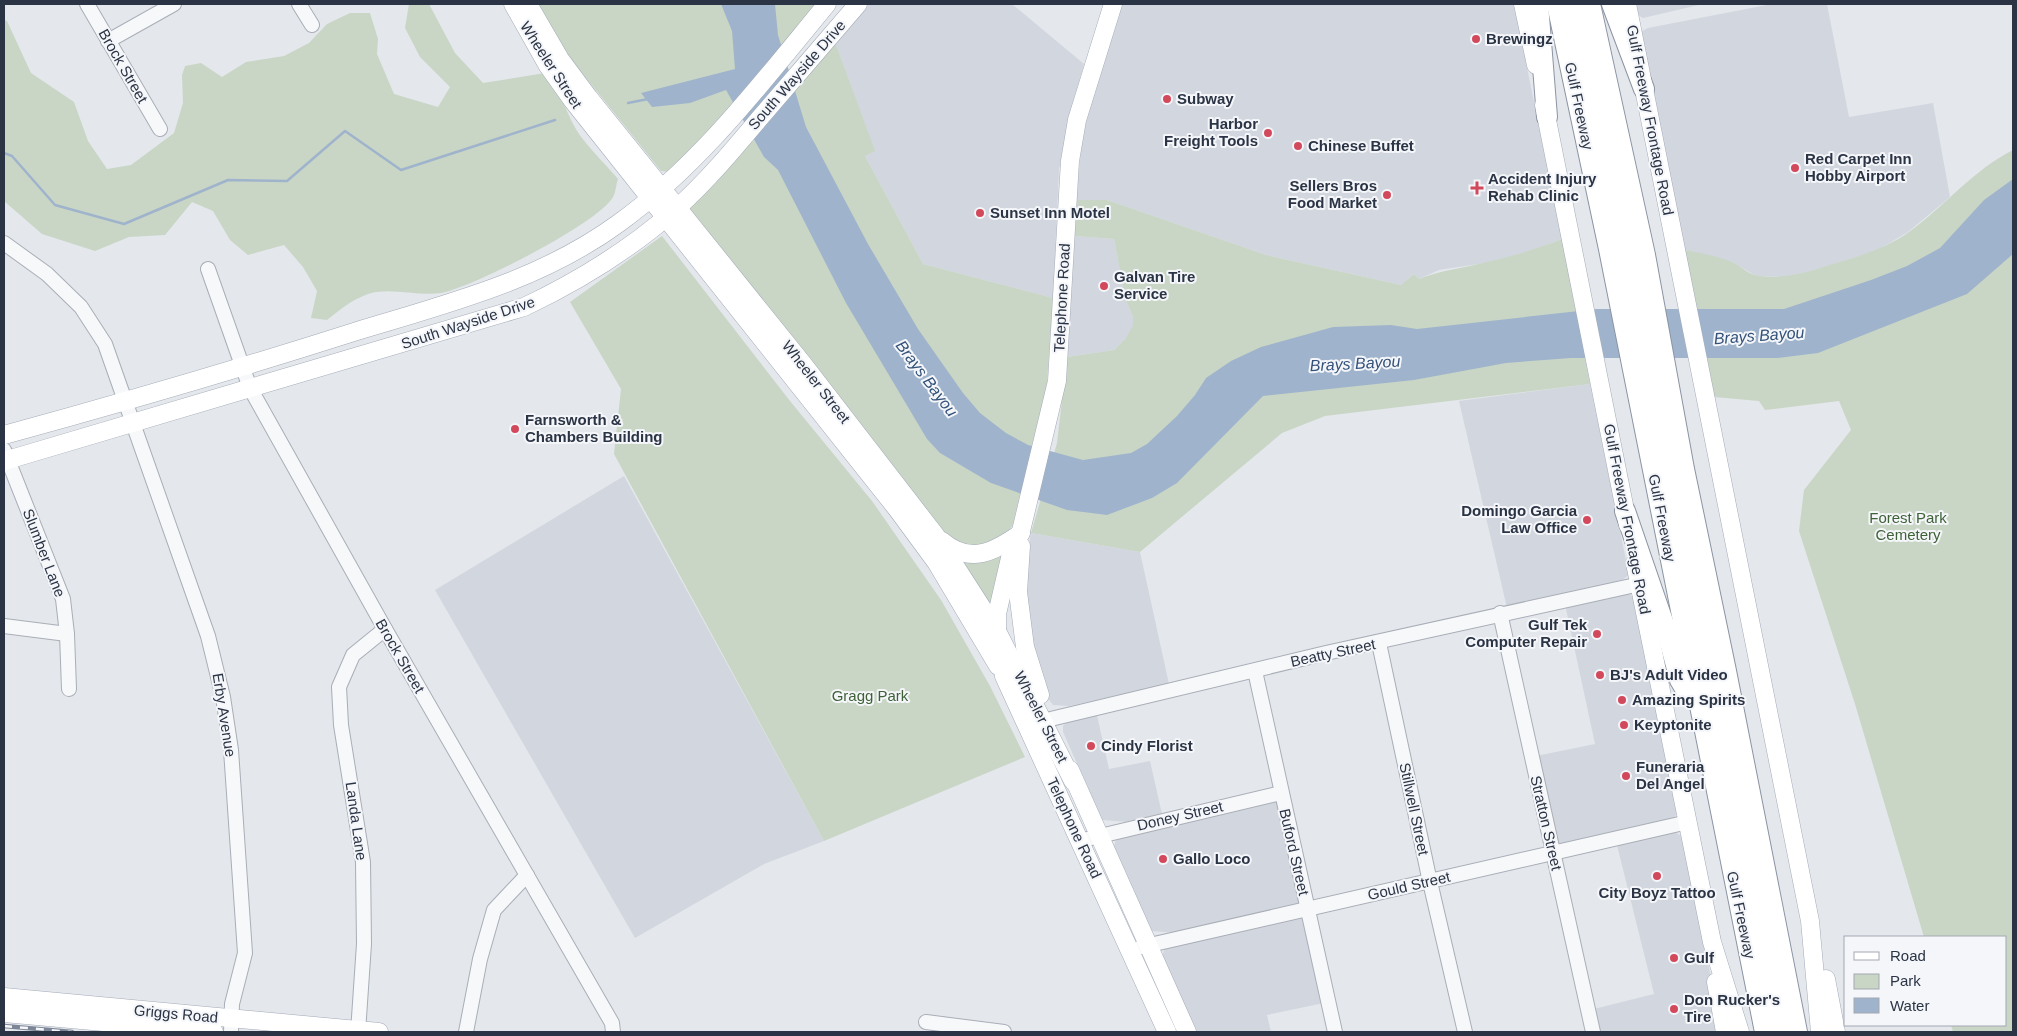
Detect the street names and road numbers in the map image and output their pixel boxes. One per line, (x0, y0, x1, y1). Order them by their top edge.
street label: South Wayside Drive (744, 16, 849, 133)
street label: Wheeler Street (517, 18, 586, 112)
street label: Gulf Freeway Frontage Road (1624, 23, 1677, 216)
street label: Brock Street (95, 26, 152, 106)
street label: Gulf Freeway (1562, 61, 1597, 152)
street label: Telephone Road (1050, 243, 1073, 353)
street label: South Wayside Drive (399, 293, 537, 352)
street label: Wheeler Street (779, 337, 854, 427)
street label: Gulf Freeway Frontage Road (1601, 422, 1654, 615)
street label: Gulf Freeway (1646, 473, 1679, 564)
street label: Slumber Lane (20, 506, 69, 599)
street label: Brock Street (372, 616, 429, 696)
street label: Beatty Street (1289, 635, 1378, 670)
street label: Wheeler Street (1011, 668, 1072, 766)
street label: Erby Avenue (209, 672, 240, 758)
street label: Stillwell Street (1396, 761, 1433, 858)
street label: Stratton Street (1527, 774, 1566, 873)
street label: Telephone Road (1044, 775, 1105, 881)
street label: Landa Lane (343, 781, 370, 861)
street label: Doney Street (1135, 797, 1225, 834)
street label: Buford Street (1276, 807, 1313, 898)
street label: Gould Street (1366, 868, 1453, 903)
street label: Gulf Freeway (1724, 870, 1759, 961)
street label: Griggs Road (133, 1001, 219, 1026)

